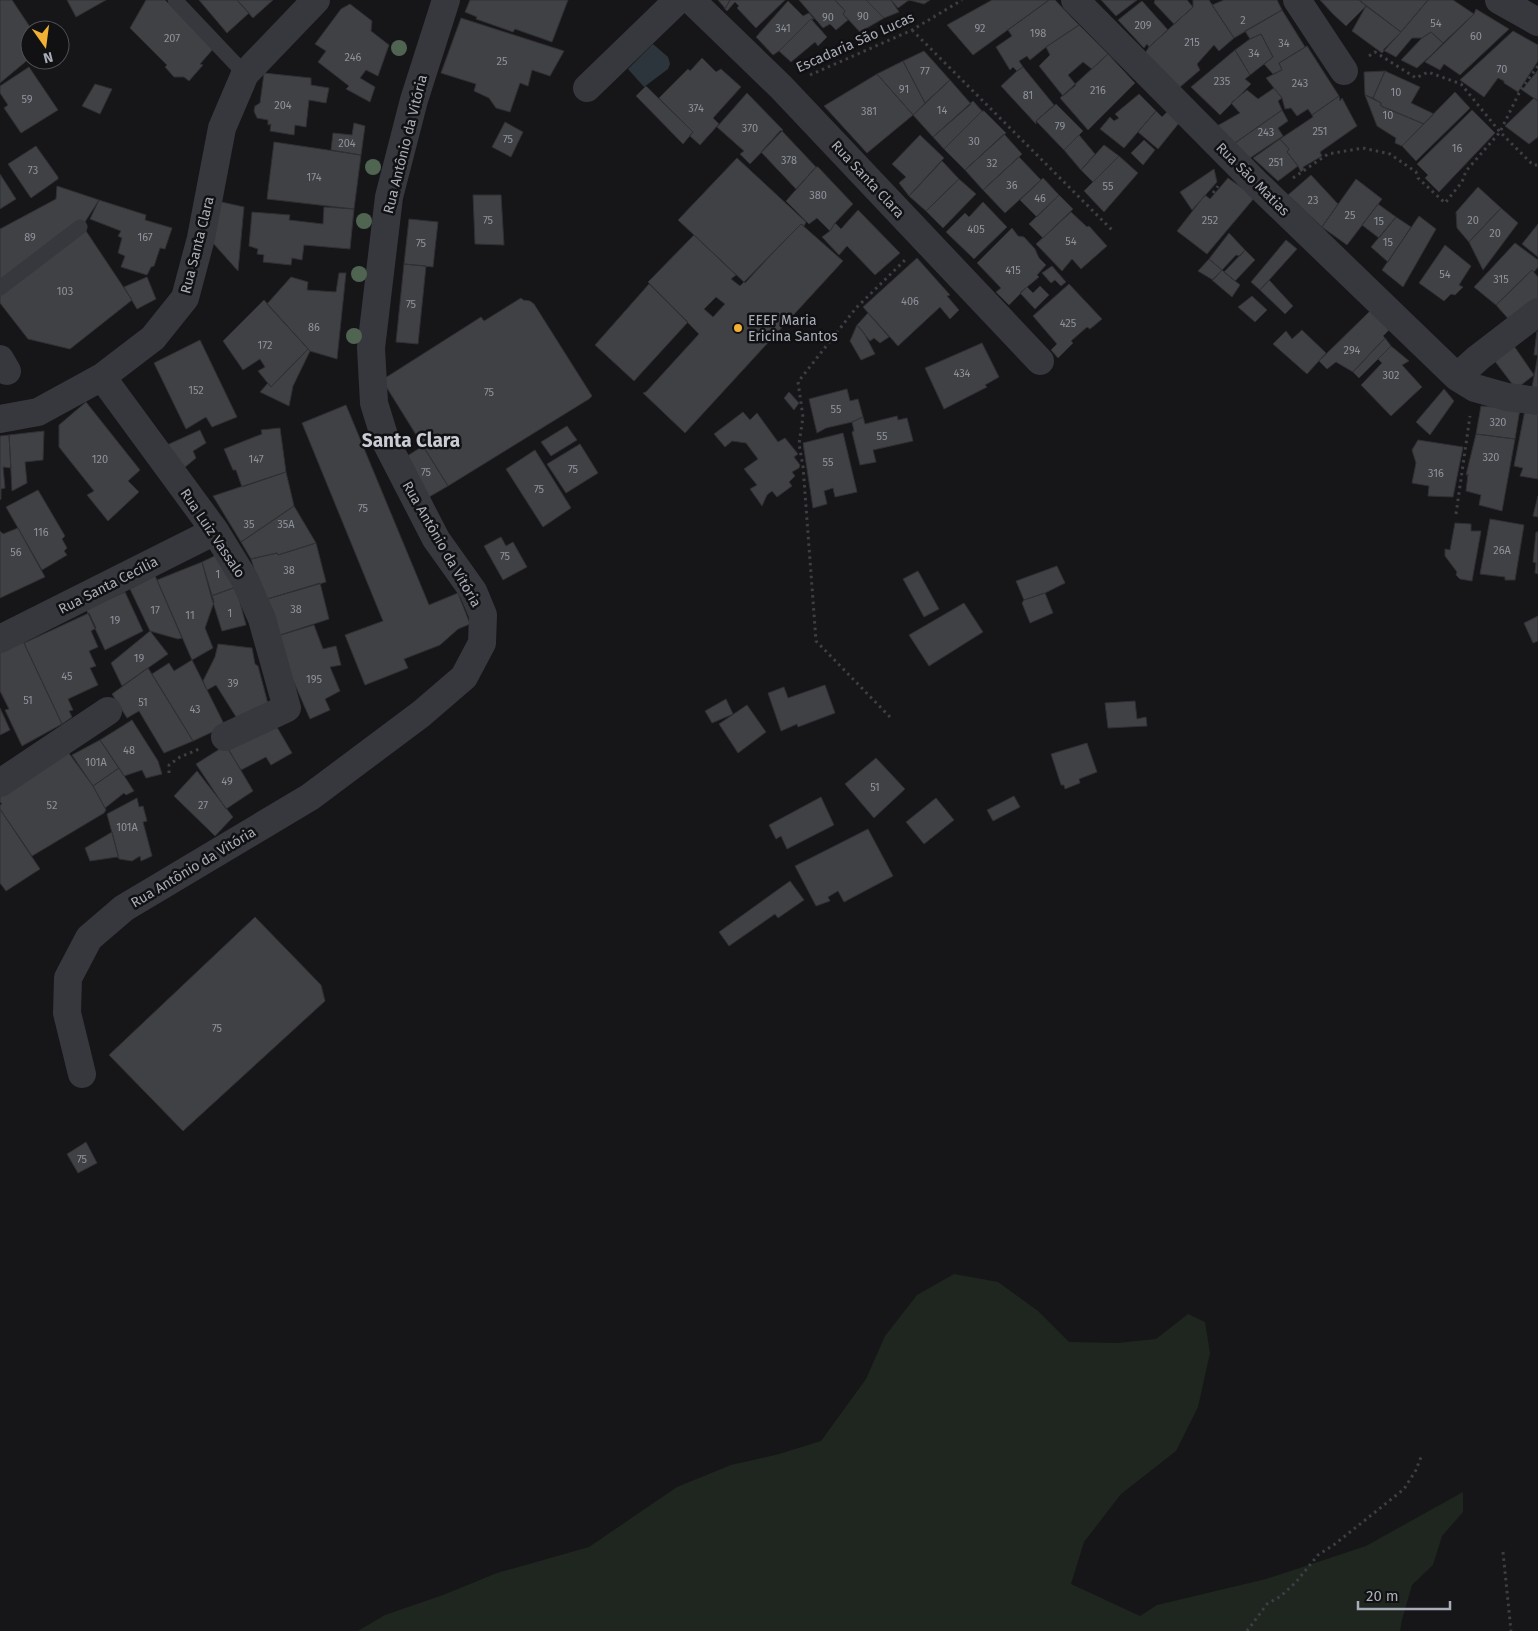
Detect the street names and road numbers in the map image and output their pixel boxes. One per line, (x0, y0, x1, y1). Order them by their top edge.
street label: Escadaria São Lucas (794, 9, 917, 76)
street label: Rua Antônio da Vitória (380, 73, 431, 215)
street label: Rua Santa Clara (827, 137, 908, 222)
street label: Rua São Matias (1212, 139, 1293, 220)
street label: Rua Santa Clara (177, 195, 218, 295)
street label: Rua Antônio da Vitória (399, 478, 485, 610)
street label: Rua Luiz Vassalo (177, 485, 249, 581)
street label: Rua Santa Cecília (56, 553, 161, 618)
street label: Rua Antônio da Vitória (128, 823, 259, 911)

